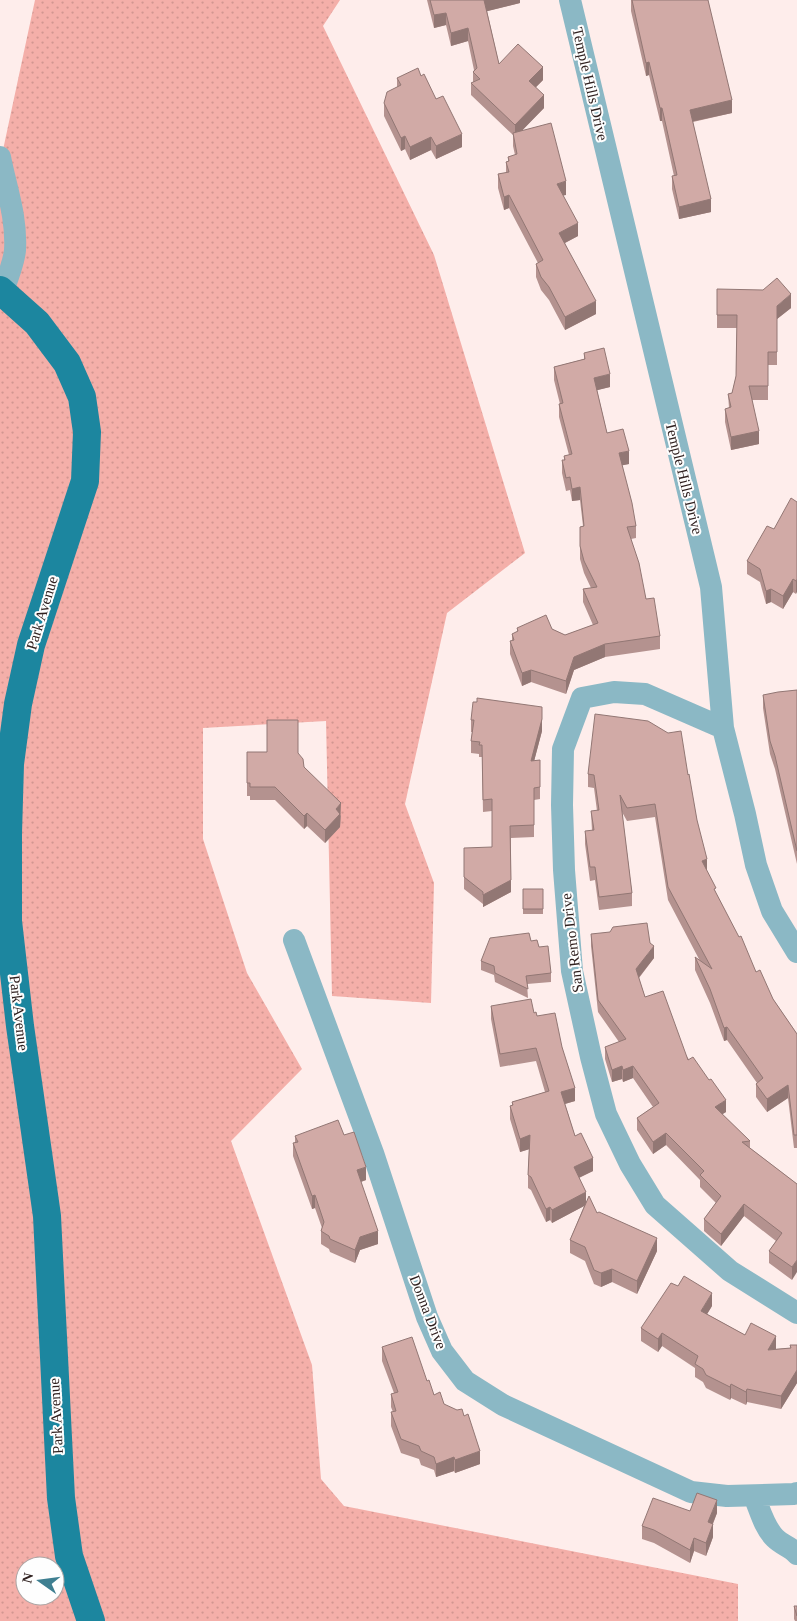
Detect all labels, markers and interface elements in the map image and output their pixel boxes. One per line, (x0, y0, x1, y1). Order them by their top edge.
street label: Temple Hills Drive (569, 26, 611, 142)
street label: Temple Hills Drive (662, 420, 706, 536)
street label: Park Avenue (23, 574, 61, 652)
street label: San Remo Drive (558, 892, 586, 994)
street label: Park Avenue (6, 974, 32, 1052)
street label: Donna Drive (407, 1273, 450, 1352)
street label: Park Avenue (46, 1377, 66, 1454)
north arrow (15, 1556, 65, 1606)
text: N (19, 1571, 36, 1585)

